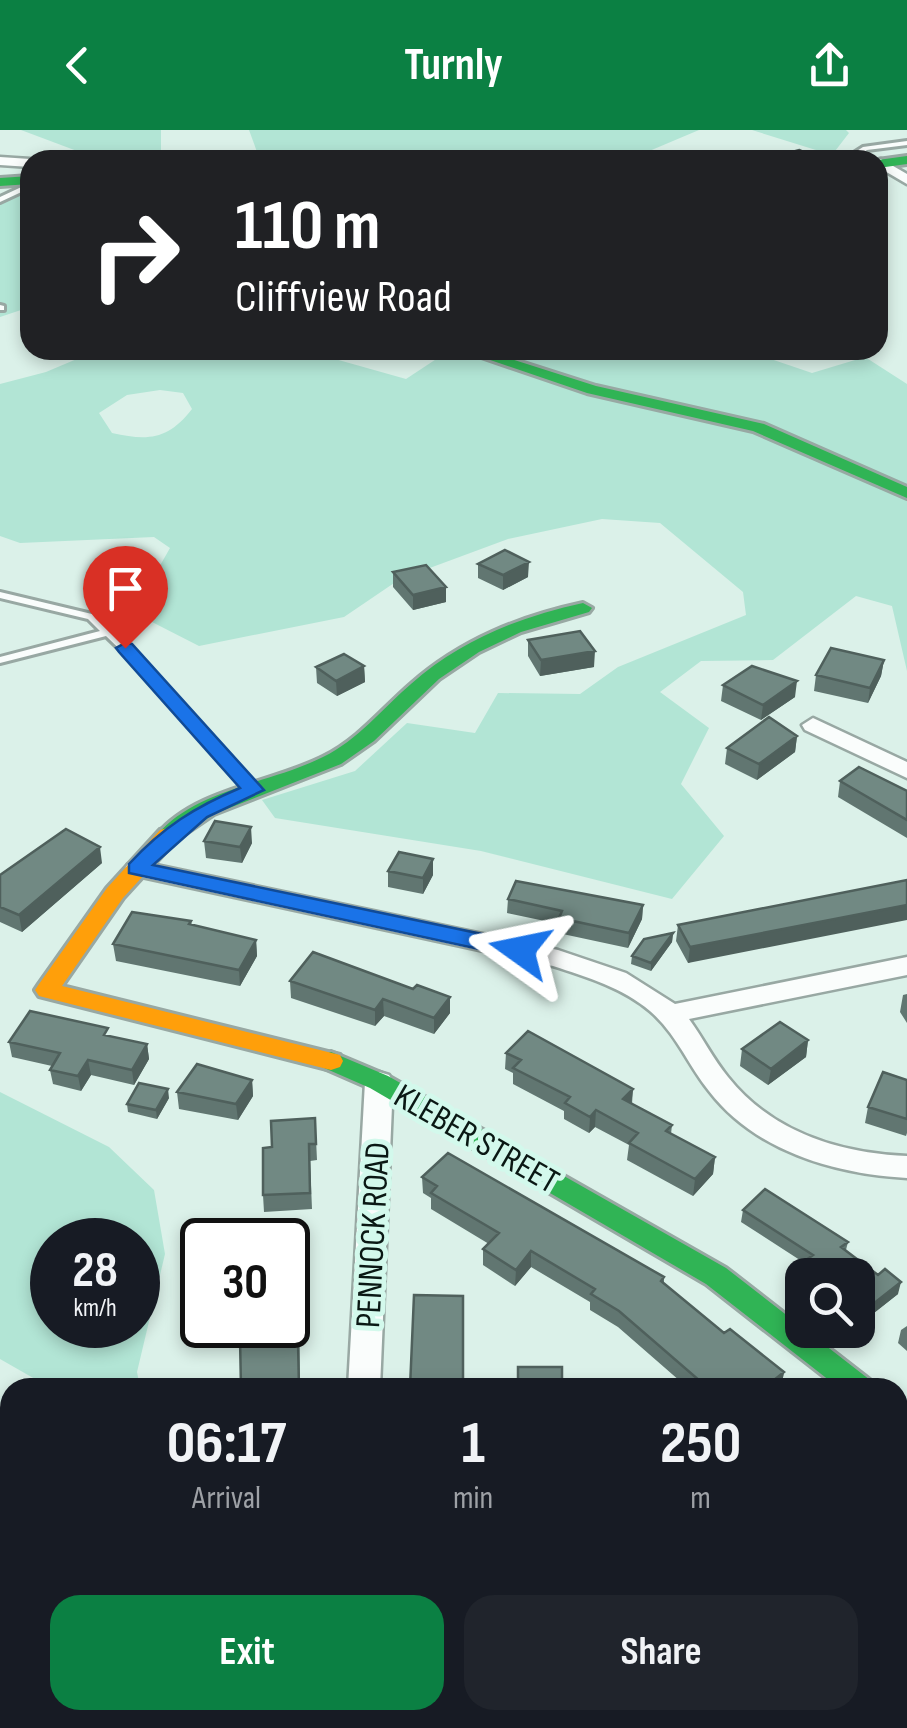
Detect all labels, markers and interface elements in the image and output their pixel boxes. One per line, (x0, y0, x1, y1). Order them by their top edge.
icon: back (50, 38, 105, 93)
text: Turnly (404, 38, 503, 93)
icon: share (802, 38, 857, 93)
text: 110 m (235, 185, 381, 269)
icon: right (70, 190, 200, 320)
text: Cliffview Road (235, 270, 452, 325)
pin (83, 546, 168, 649)
icon: arrive (98, 561, 153, 616)
position arrow (468, 898, 572, 1002)
street label: KLEBER STREET (386, 1075, 566, 1204)
street label: PENNOCK ROAD (347, 1141, 400, 1329)
speed limit sign: 30 (180, 1218, 310, 1348)
text: 28 (72, 1241, 118, 1301)
map controls (785, 1258, 875, 1348)
button: search (785, 1258, 875, 1348)
text: km/h (73, 1293, 117, 1324)
text: 06:17 (167, 1408, 286, 1480)
text: 1 (461, 1408, 485, 1480)
text: 250 (660, 1408, 741, 1480)
text: Arrival (192, 1479, 261, 1518)
text: min (453, 1479, 493, 1518)
text: m (690, 1479, 711, 1518)
button: Exit (50, 1595, 444, 1710)
button: Share (464, 1595, 858, 1710)

